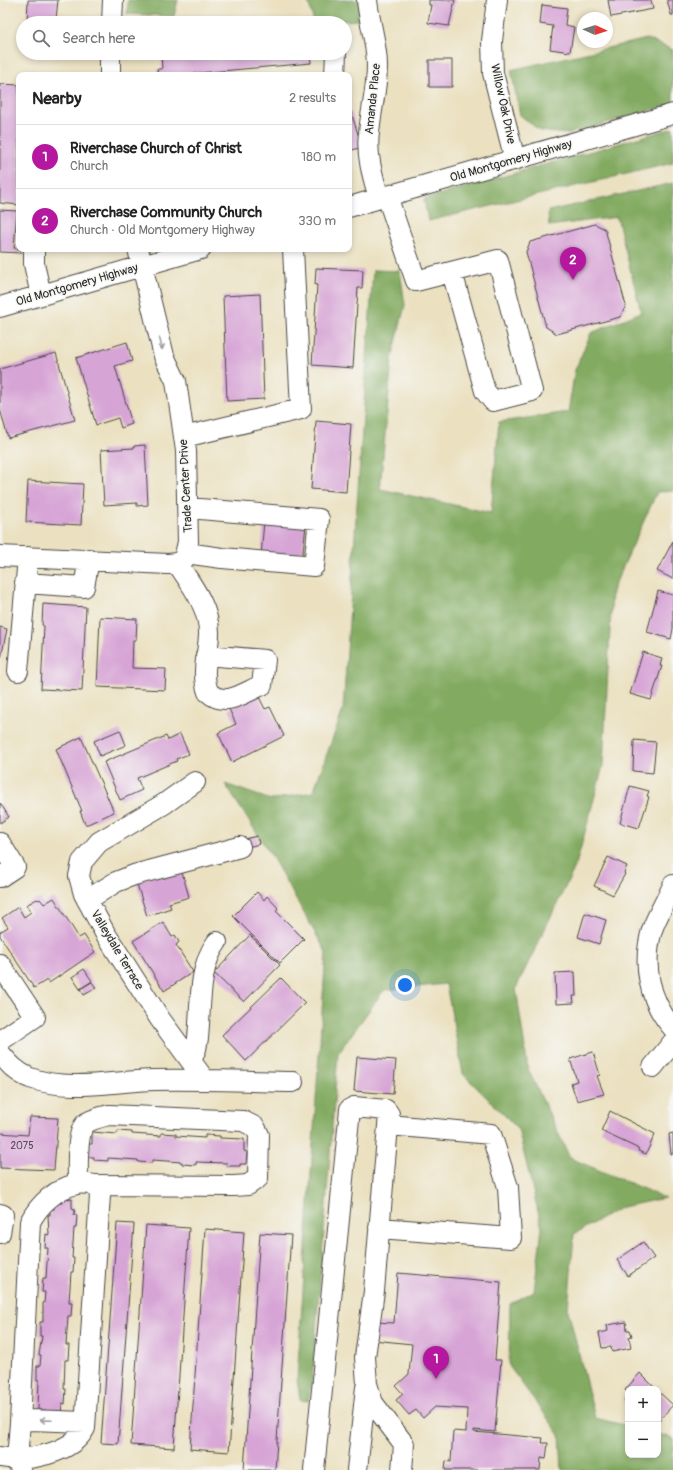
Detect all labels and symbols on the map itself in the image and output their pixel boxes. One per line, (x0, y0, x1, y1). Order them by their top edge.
north arrow (577, 12, 613, 48)
street label: Amanda Place (362, 63, 384, 135)
street label: Willow Oak Drive (487, 63, 519, 146)
street label: Old Montgomery Highway (448, 136, 574, 186)
pin: 2 (560, 247, 586, 280)
street label: Old Montgomery Highway (14, 260, 140, 310)
one-way arrow (158, 338, 166, 351)
street label: Trade Center Drive (176, 439, 196, 533)
street label: Valleydale Terrace (87, 907, 147, 993)
your location (395, 975, 415, 995)
house number: 2075 (10, 1140, 34, 1152)
pin: 1 (423, 1346, 449, 1379)
one-way arrow (40, 1417, 53, 1424)

